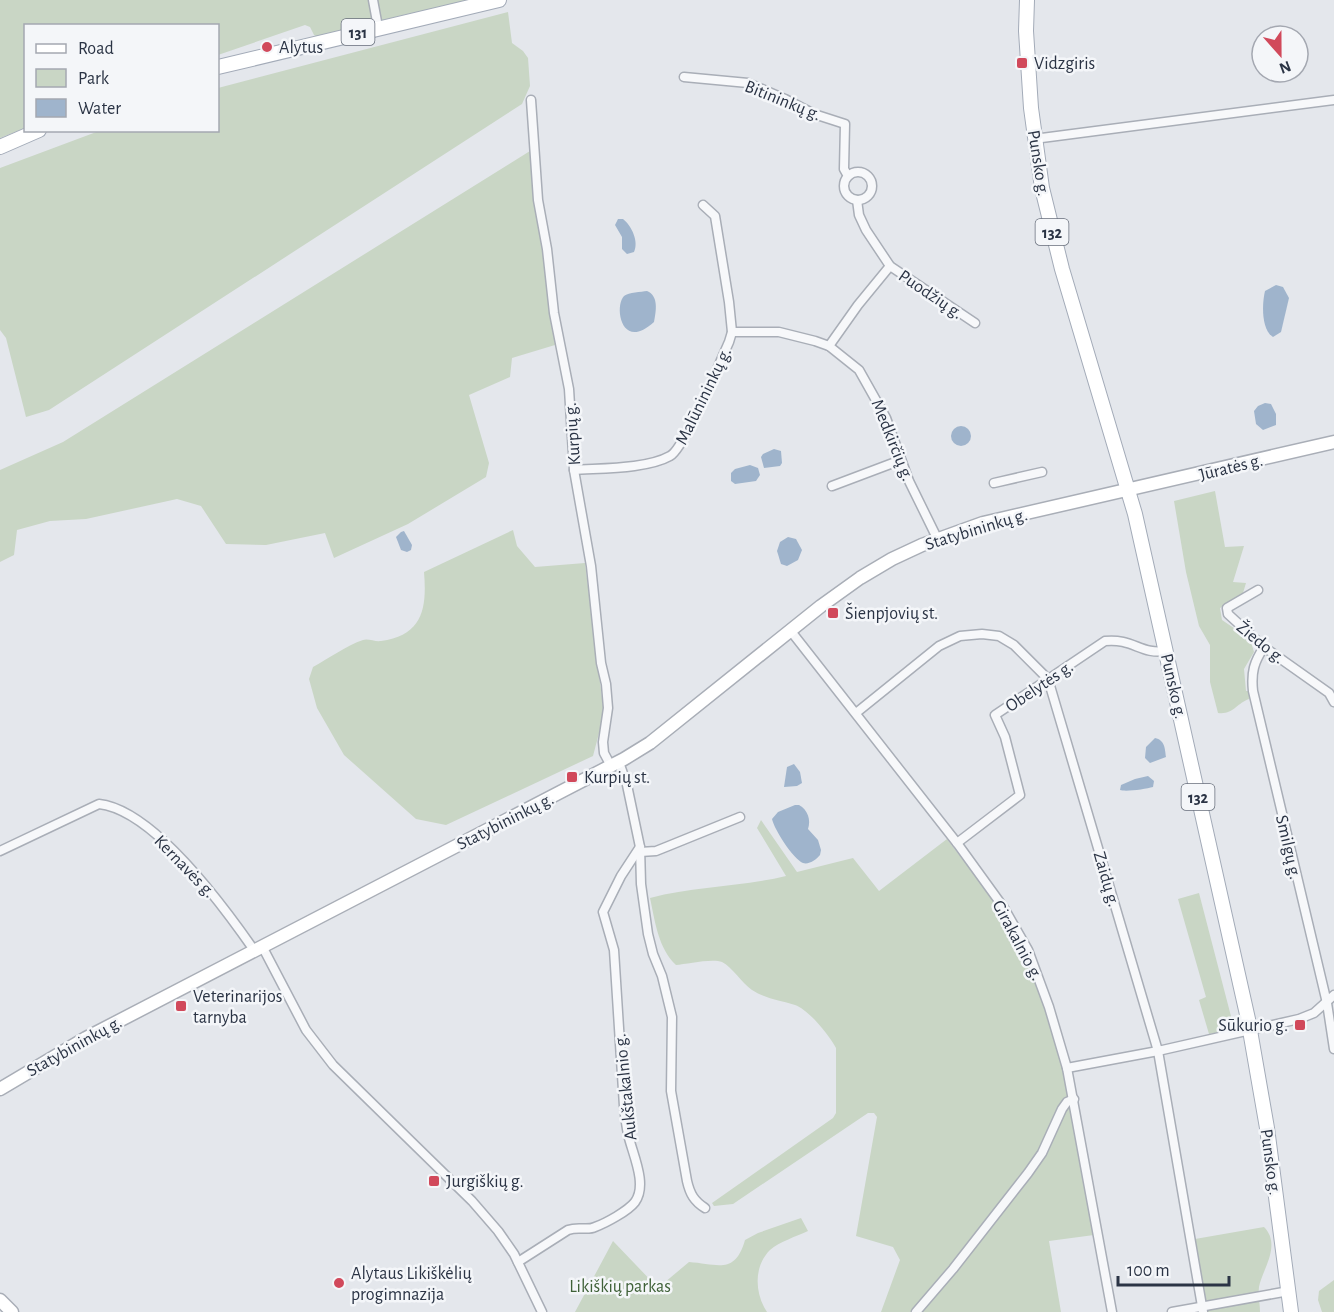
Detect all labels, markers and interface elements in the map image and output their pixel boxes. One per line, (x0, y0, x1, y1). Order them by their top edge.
road number: 131 (342, 19, 374, 45)
legend (24, 24, 219, 132)
north arrow (1250, 24, 1310, 84)
place label: Alytus (279, 39, 323, 57)
text: Road (78, 40, 114, 58)
marker: Alytus (260, 40, 274, 54)
place label: Vidzgiris (1034, 55, 1095, 73)
marker: Vidzgiris (1015, 56, 1029, 70)
text: N (1277, 58, 1293, 77)
text: Park (78, 70, 110, 88)
street label: Bitininkų g. (742, 78, 823, 124)
text: Water (78, 100, 121, 118)
street label: Punsko g. (1024, 129, 1052, 197)
road number: 132 (1036, 219, 1068, 245)
street label: Puodžių g. (895, 267, 966, 323)
street label: Malūnininkų g. (673, 345, 735, 448)
street label: Medkirčių g. (868, 397, 917, 484)
street label: Kurpių g. (562, 402, 584, 466)
street label: Jūratės g. (1198, 451, 1265, 485)
street label: Statybininkų g. (923, 506, 1030, 554)
place label: Šienpjovių st. (845, 602, 938, 623)
marker: Šienpjovių st. (826, 606, 840, 620)
street label: Žiedo g. (1233, 616, 1290, 667)
street label: Punsko g. (1157, 652, 1189, 721)
street label: Obelytės g. (1002, 658, 1077, 716)
place label: Kurpių st. (584, 769, 650, 787)
marker: Kurpių st. (565, 770, 579, 784)
road number: 132 (1182, 784, 1214, 810)
street label: Statybininkų g. (454, 790, 557, 854)
street label: Smilgų g. (1272, 813, 1304, 881)
street label: Kernavės g. (150, 832, 218, 901)
street label: Zaidų g. (1090, 850, 1122, 909)
street label: Girakalnio g. (988, 897, 1046, 984)
place label: Veterinarijos tarnyba (193, 988, 282, 1027)
marker: Veterinarijos tarnyba (174, 999, 188, 1013)
street label: Statybininkų g. (24, 1013, 125, 1080)
place label: Sūkurio g. (1218, 1017, 1288, 1035)
marker: Sūkurio g. (1293, 1018, 1307, 1032)
street label: Aukštakalnio g. (611, 1033, 641, 1141)
street label: Punsko g. (1256, 1128, 1284, 1196)
place label: Jurgiškių g. (446, 1173, 524, 1191)
marker: Jurgiškių g. (427, 1174, 441, 1188)
scale bar (1118, 1249, 1229, 1287)
text: 100 m (1127, 1262, 1170, 1280)
place label: Alytaus Likiškėlių progimnazija (351, 1265, 472, 1304)
marker: Alytaus Likiškėlių progimnazija (332, 1276, 346, 1290)
park label: Likiškių parkas (569, 1278, 671, 1296)

